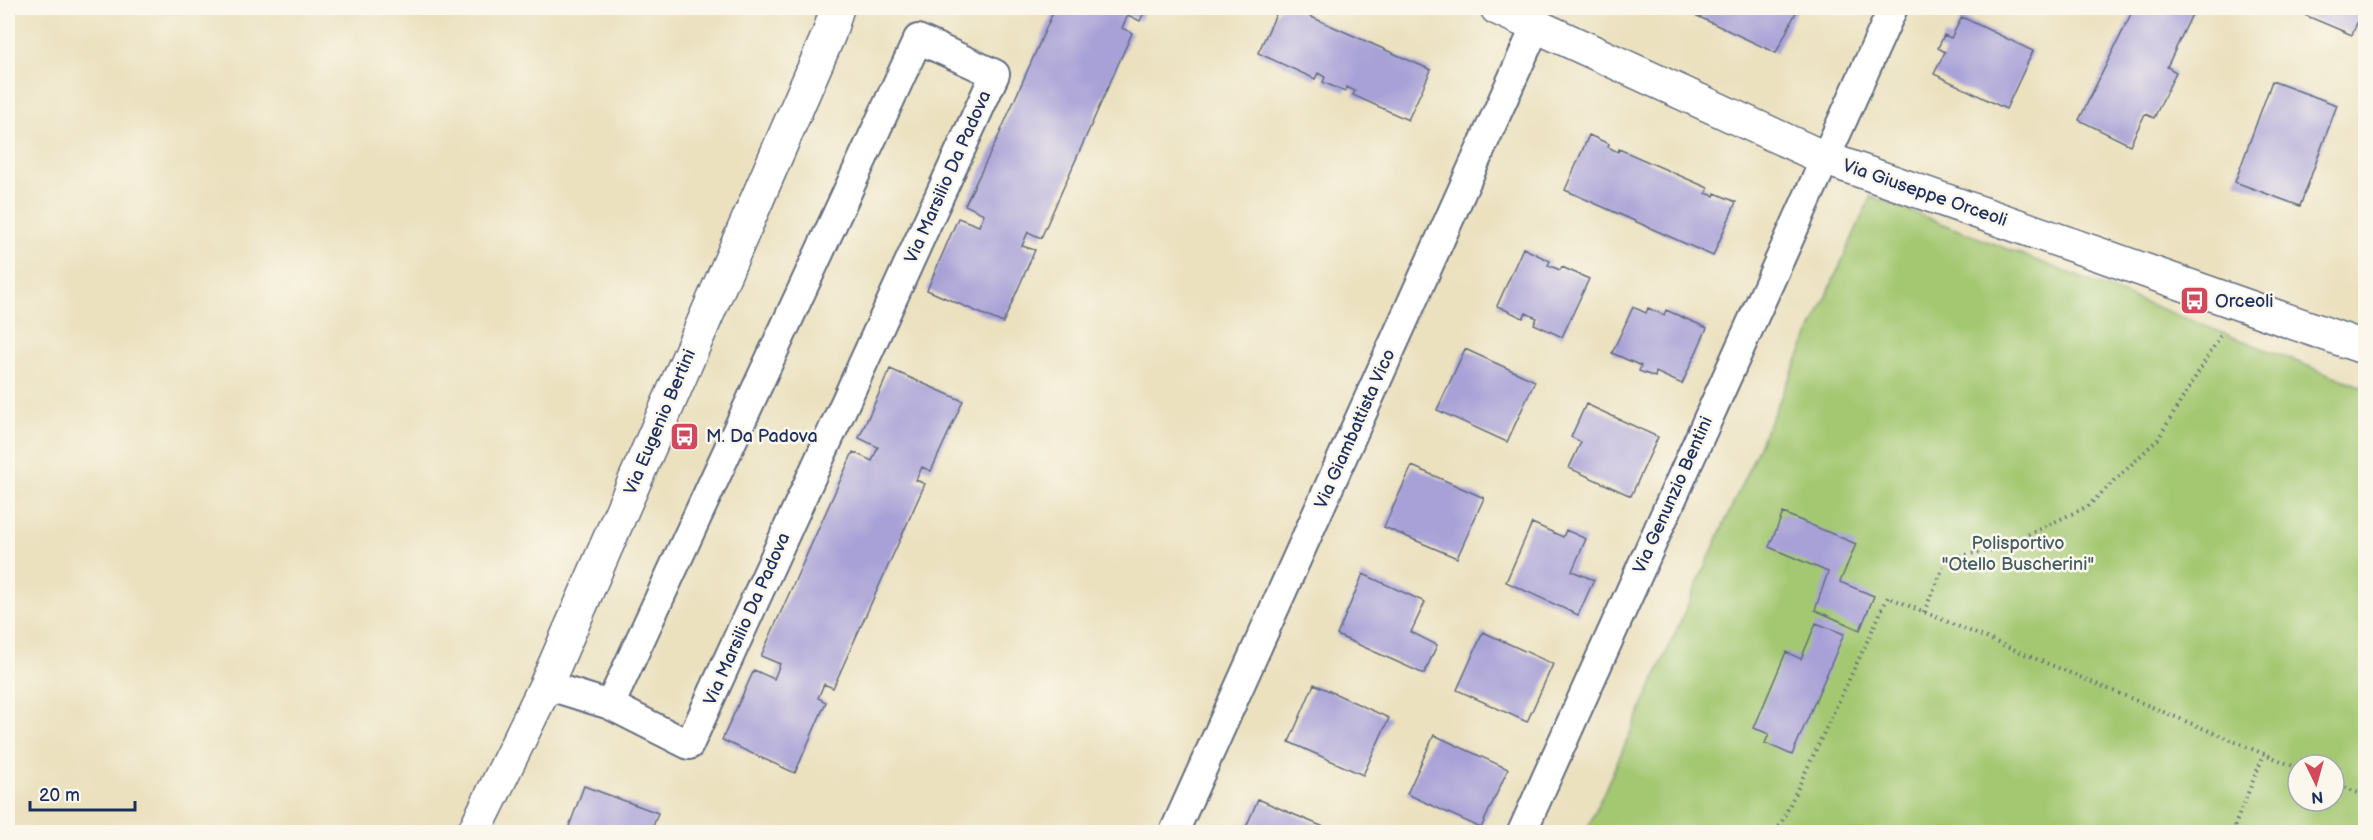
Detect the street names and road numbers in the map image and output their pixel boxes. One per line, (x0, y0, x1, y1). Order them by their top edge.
street label: Via Marsilio Da Padova (900, 87, 996, 267)
street label: Via Giuseppe Orceoli (1840, 155, 2010, 231)
street label: Via Eugenio Bertini (620, 346, 700, 498)
street label: Via Giambattista Vico (1310, 346, 1400, 512)
street label: Via Genunzio Bentini (1629, 413, 1717, 577)
street label: Via Marsilio Da Padova (699, 529, 795, 709)

